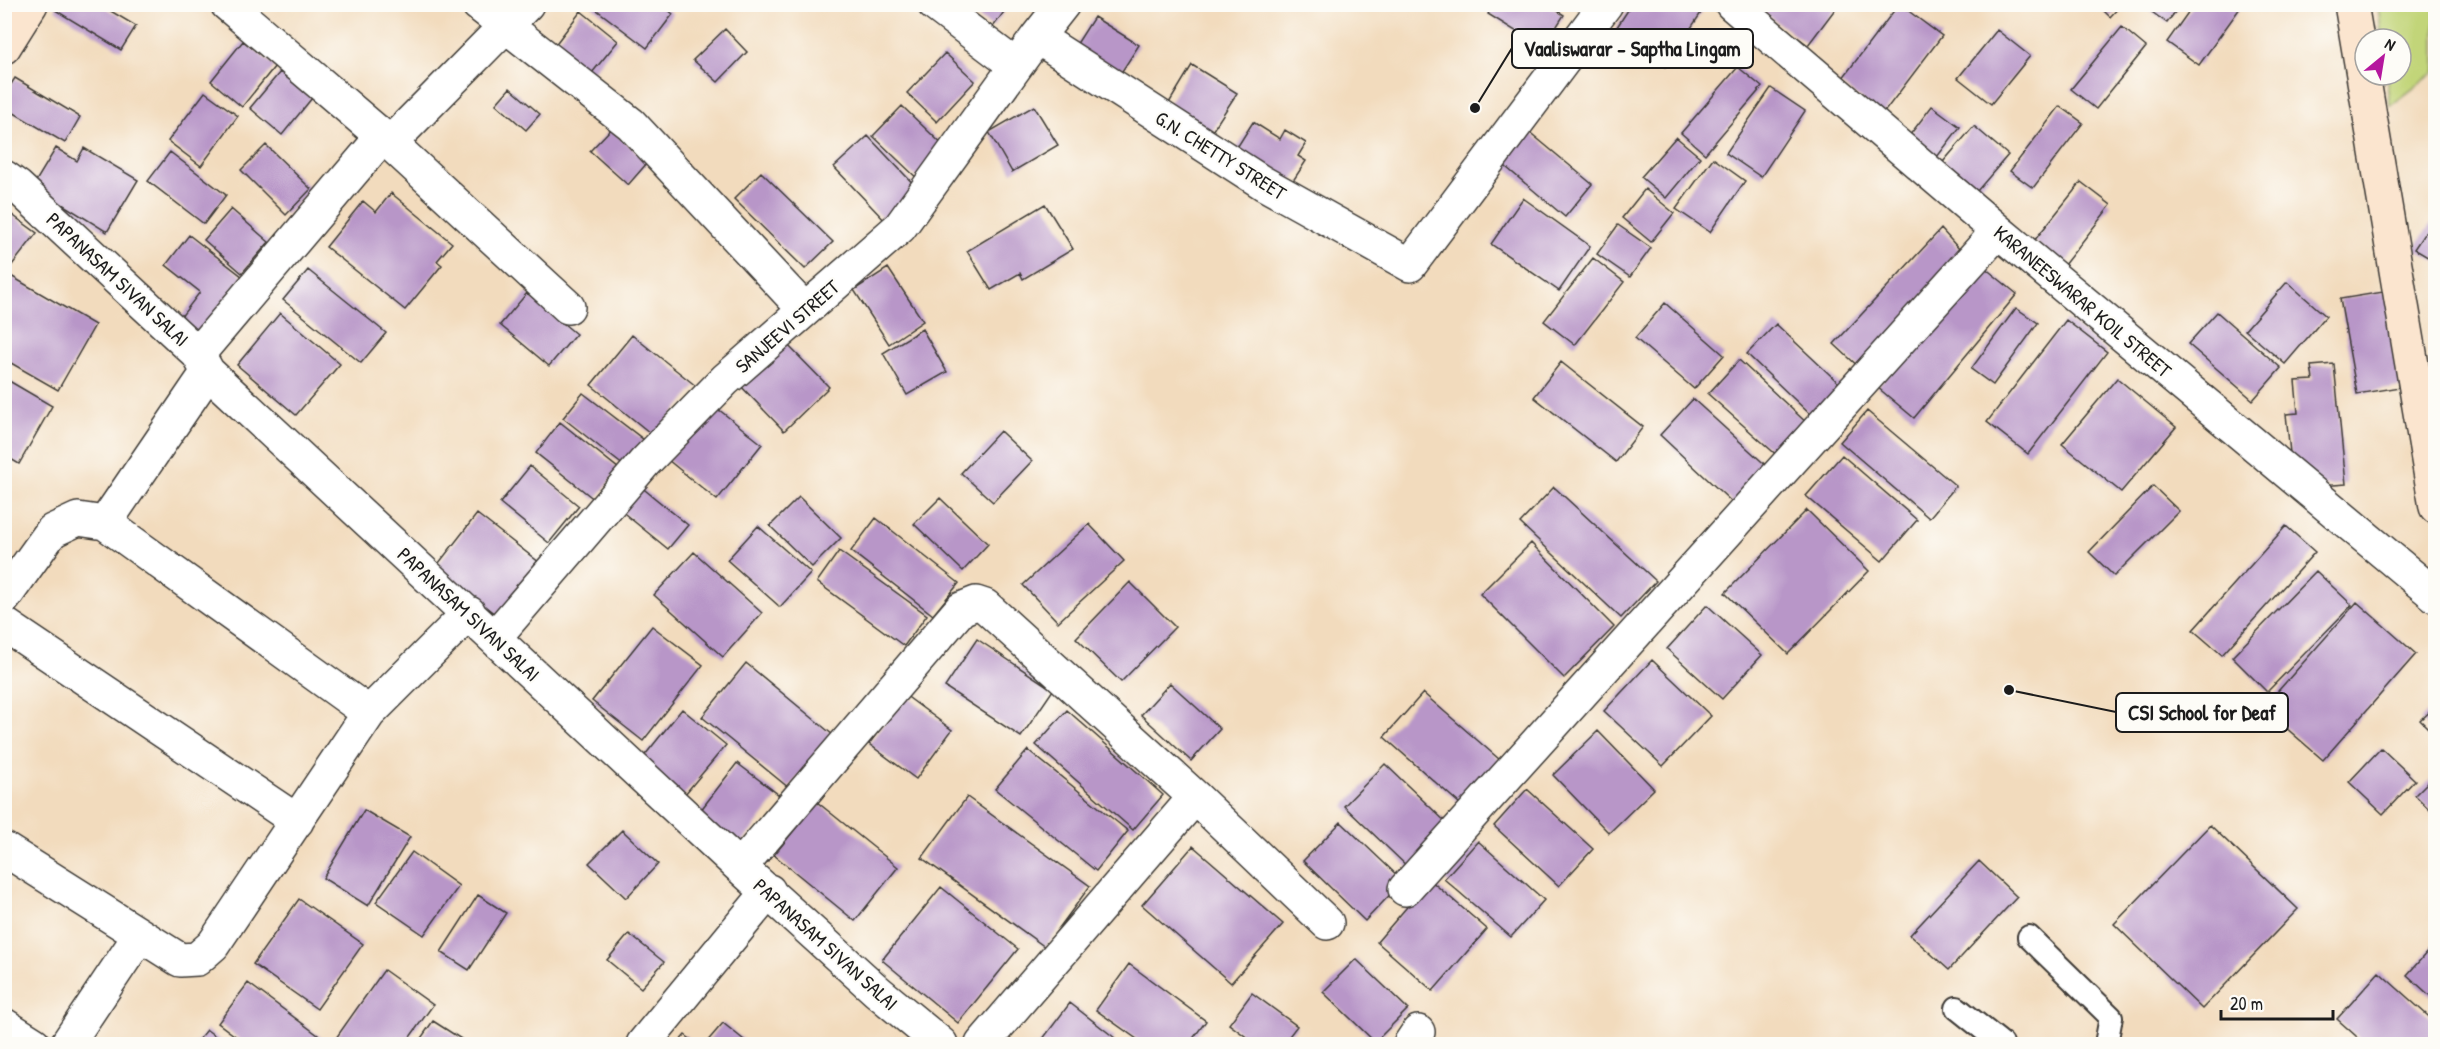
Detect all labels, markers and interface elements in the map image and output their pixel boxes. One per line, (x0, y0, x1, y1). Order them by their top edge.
north arrow (2353, 27, 2413, 87)
callout: Vaaliswarar - Saptha Lingam (1512, 29, 1753, 68)
text: N (2381, 32, 2400, 56)
text: Vaaliswarar - Saptha Lingam (1524, 34, 1740, 64)
street label: G.N. CHETTY STREET (1151, 104, 1292, 206)
street label: PAPANASAM SIVAN SALAI (41, 206, 195, 352)
street label: KARANEESWARAR KOIL STREET (1988, 219, 2178, 384)
street label: SANJEEVI STREET (729, 273, 845, 379)
street label: PAPANASAM SIVAN SALAI (392, 541, 546, 687)
callout: CSI School for Deaf (2116, 693, 2288, 732)
text: CSI School for Deaf (2128, 698, 2276, 727)
street label: PAPANASAM SIVAN SALAI (748, 872, 904, 1016)
scale bar (2221, 983, 2334, 1021)
text: 20 m (2230, 991, 2263, 1016)

